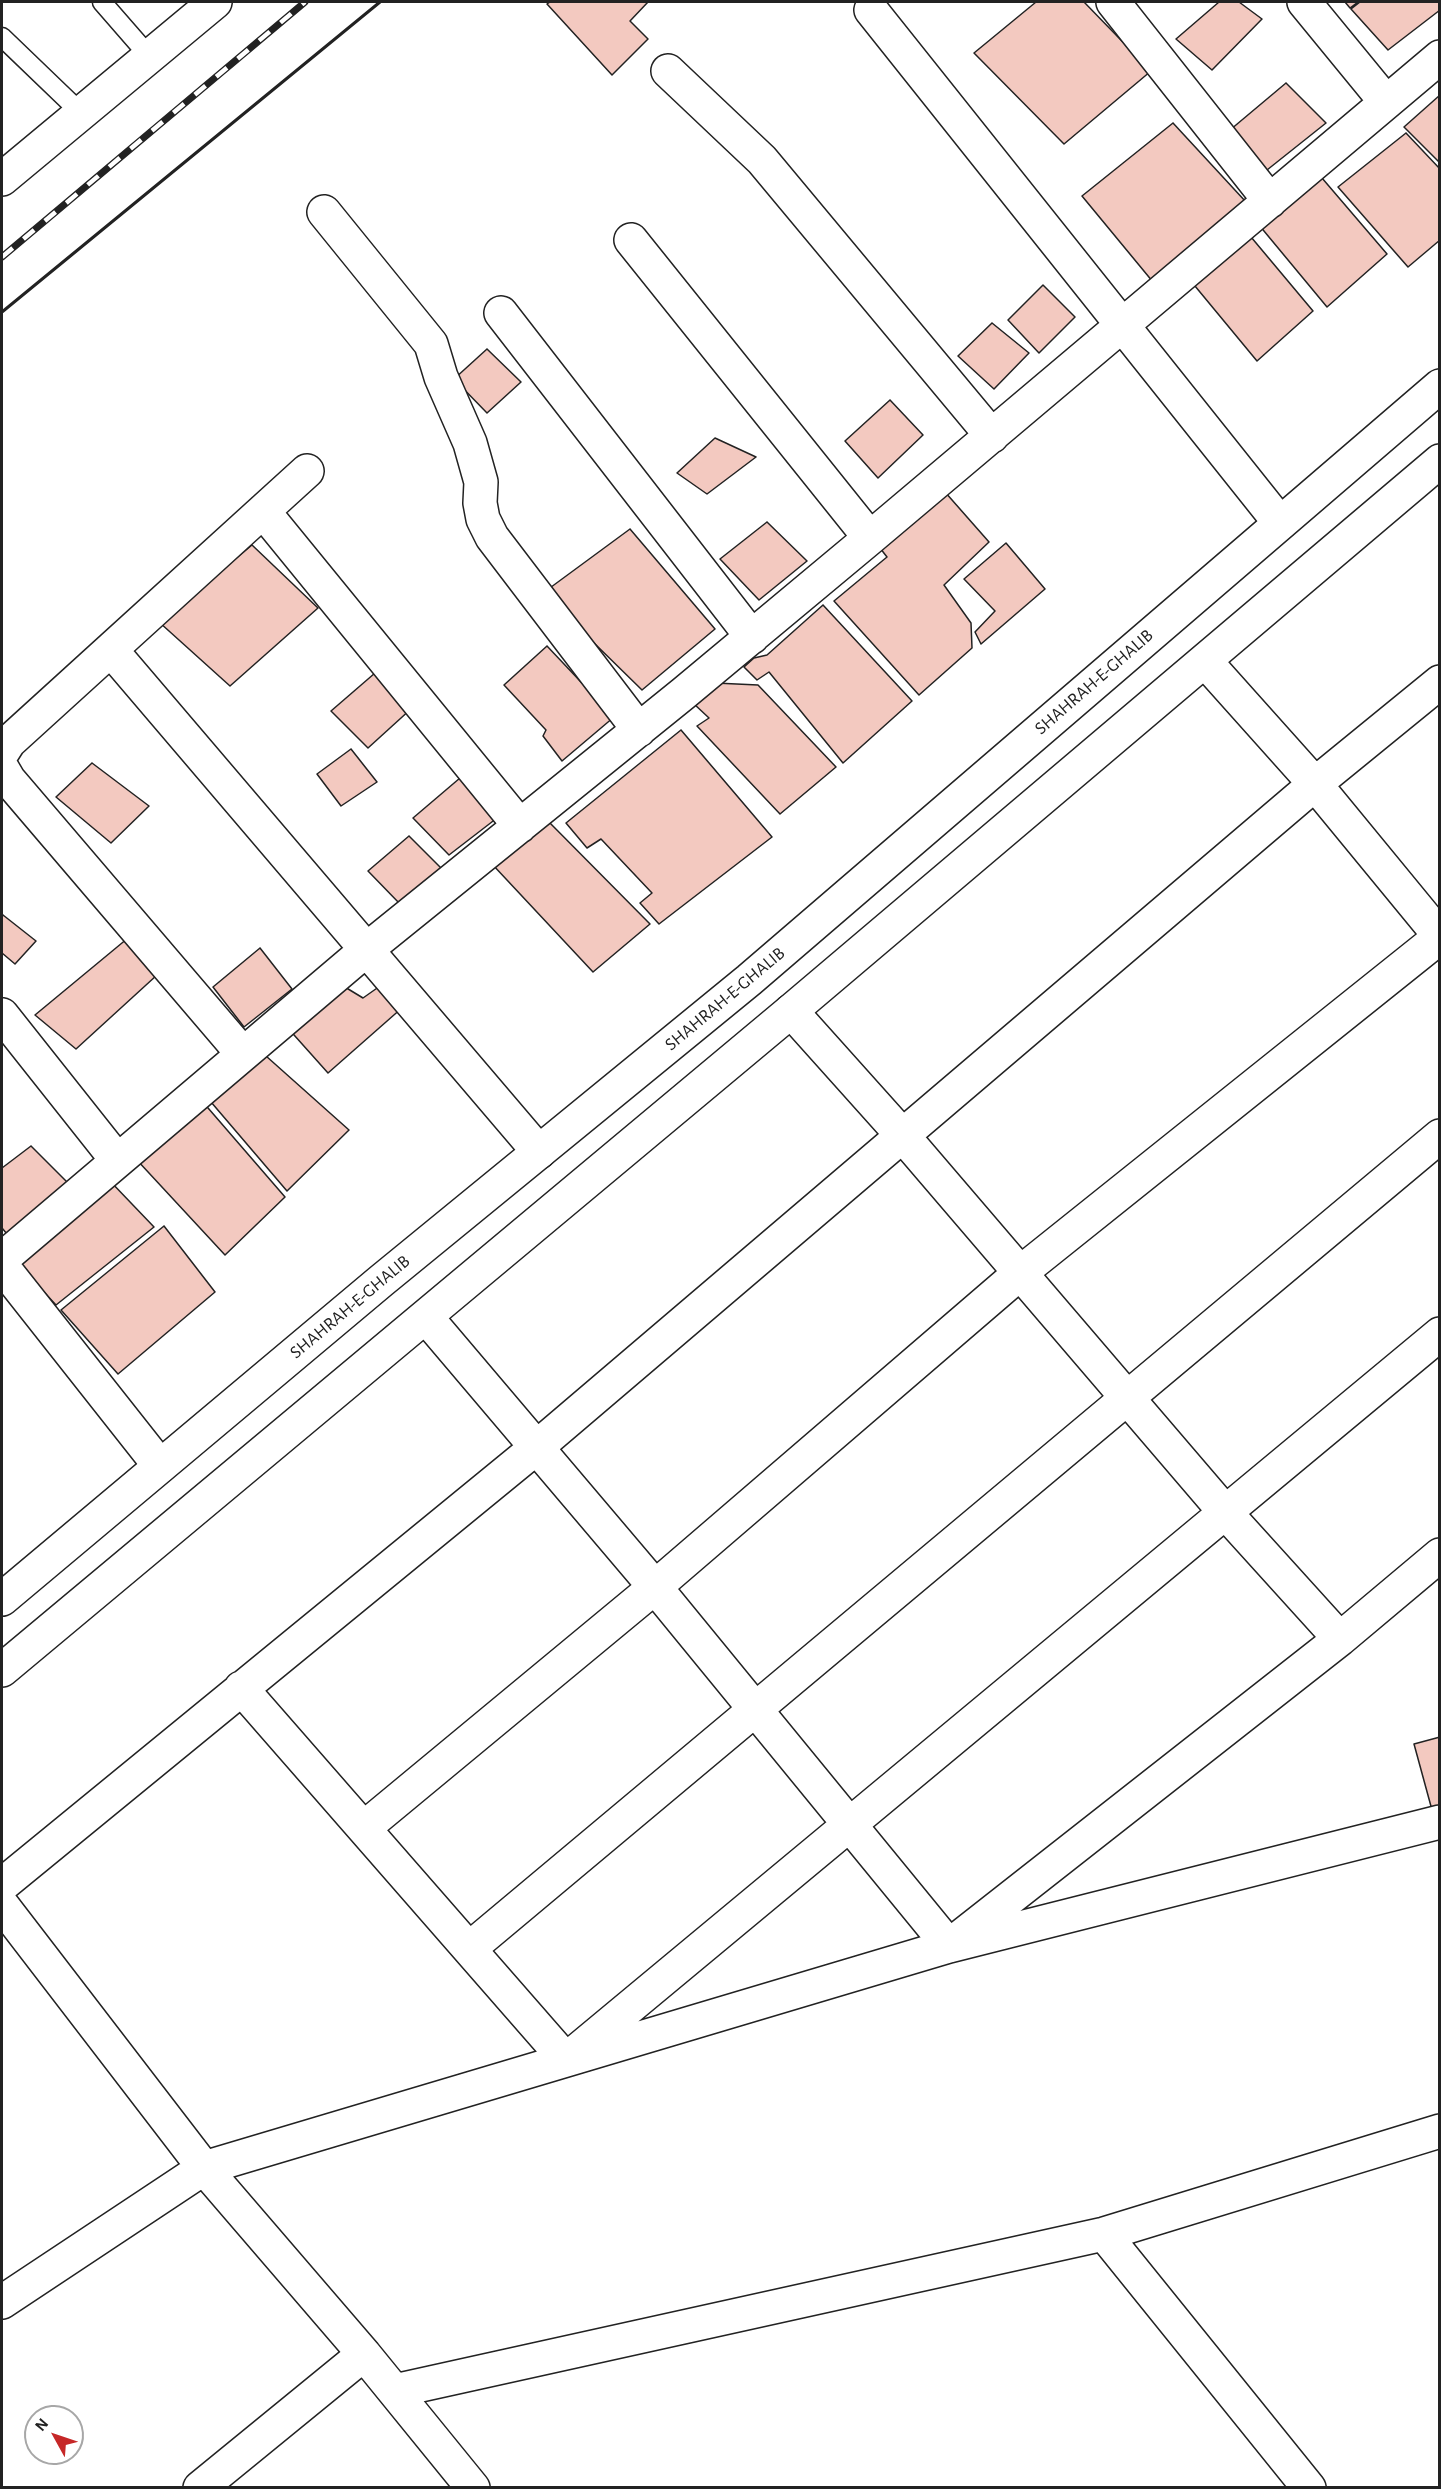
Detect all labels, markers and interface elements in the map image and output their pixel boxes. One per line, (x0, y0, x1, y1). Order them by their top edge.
street label: SHAHRAH-E-GHALIB (1030, 625, 1158, 739)
street label: SHAHRAH-E-GHALIB (661, 943, 789, 1055)
street label: SHAHRAH-E-GHALIB (286, 1251, 414, 1363)
north arrow (24, 2405, 84, 2465)
text: N (32, 2415, 51, 2434)

